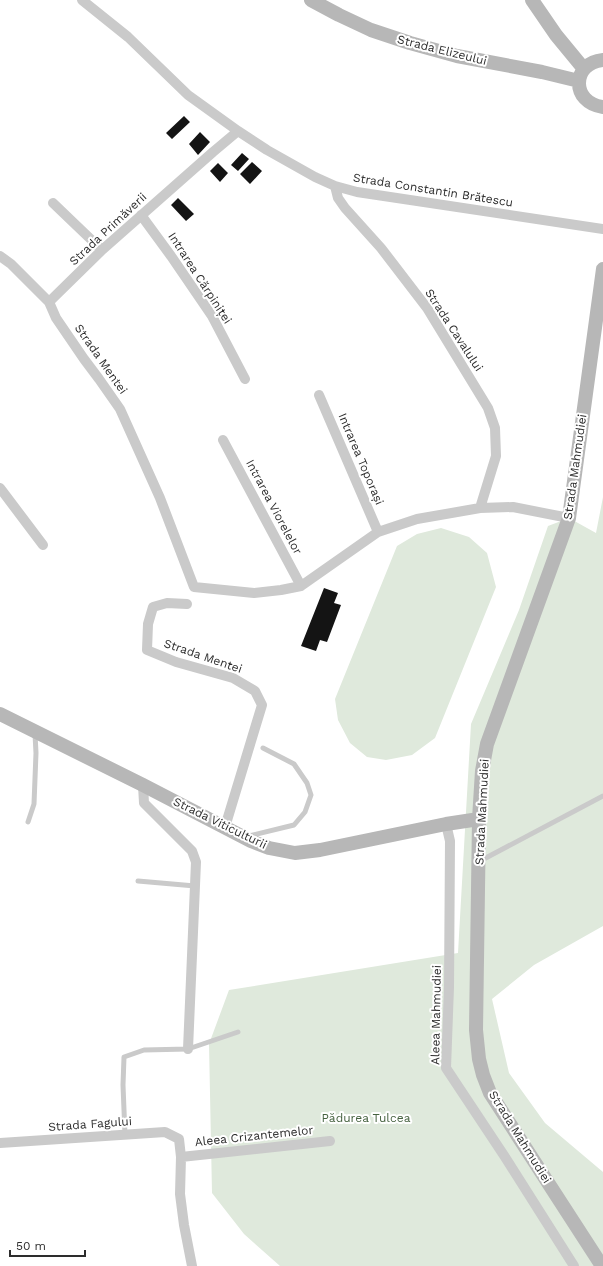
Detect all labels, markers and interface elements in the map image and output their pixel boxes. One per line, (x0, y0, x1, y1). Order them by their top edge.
street label: Strada Elizeului (396, 32, 488, 68)
street label: Strada Constantin Brătescu (352, 170, 514, 210)
street label: Strada Primăverii (67, 190, 149, 268)
street label: Intrarea Cărpiniței (165, 230, 235, 326)
street label: Strada Cavalului (422, 286, 486, 374)
street label: Strada Mentei (72, 321, 130, 397)
street label: Intrarea Toporași (335, 411, 387, 507)
street label: Strada Mahmudiei (561, 413, 589, 521)
street label: Intrarea Viorelelor (243, 457, 305, 557)
street label: Strada Mentei (162, 636, 244, 676)
street label: Strada Mahmudiei (472, 758, 492, 866)
street label: Strada Viticulturii (171, 794, 269, 852)
street label: Aleea Mahmudiei (428, 965, 444, 1065)
street label: Strada Mahmudiei (486, 1088, 554, 1186)
park label: Pădurea Tulcea (322, 1111, 411, 1125)
street label: Strada Fagului (48, 1114, 132, 1134)
street label: Aleea Crizantemelor (194, 1123, 314, 1149)
scale bar (10, 1232, 85, 1258)
text: 50 m (16, 1239, 46, 1253)

